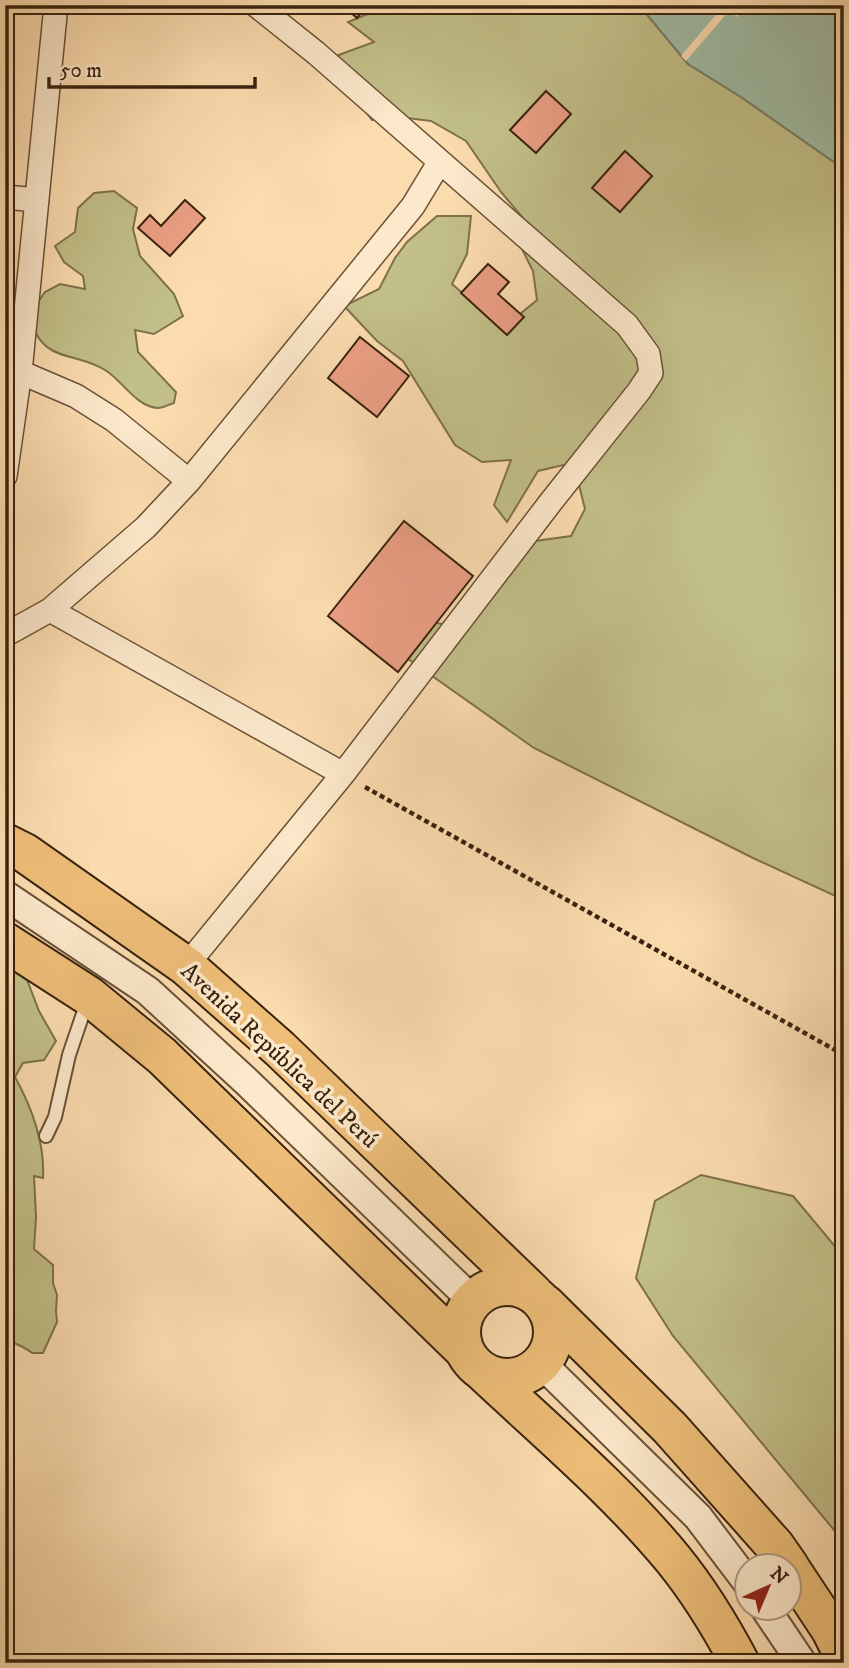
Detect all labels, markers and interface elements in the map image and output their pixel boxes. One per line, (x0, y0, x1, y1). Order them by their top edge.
scale bar (49, 46, 256, 90)
text: 50 m (60, 58, 102, 84)
street label: Avenida República del Perú (174, 956, 384, 1155)
north arrow (734, 1552, 804, 1622)
text: N (765, 1562, 793, 1590)

